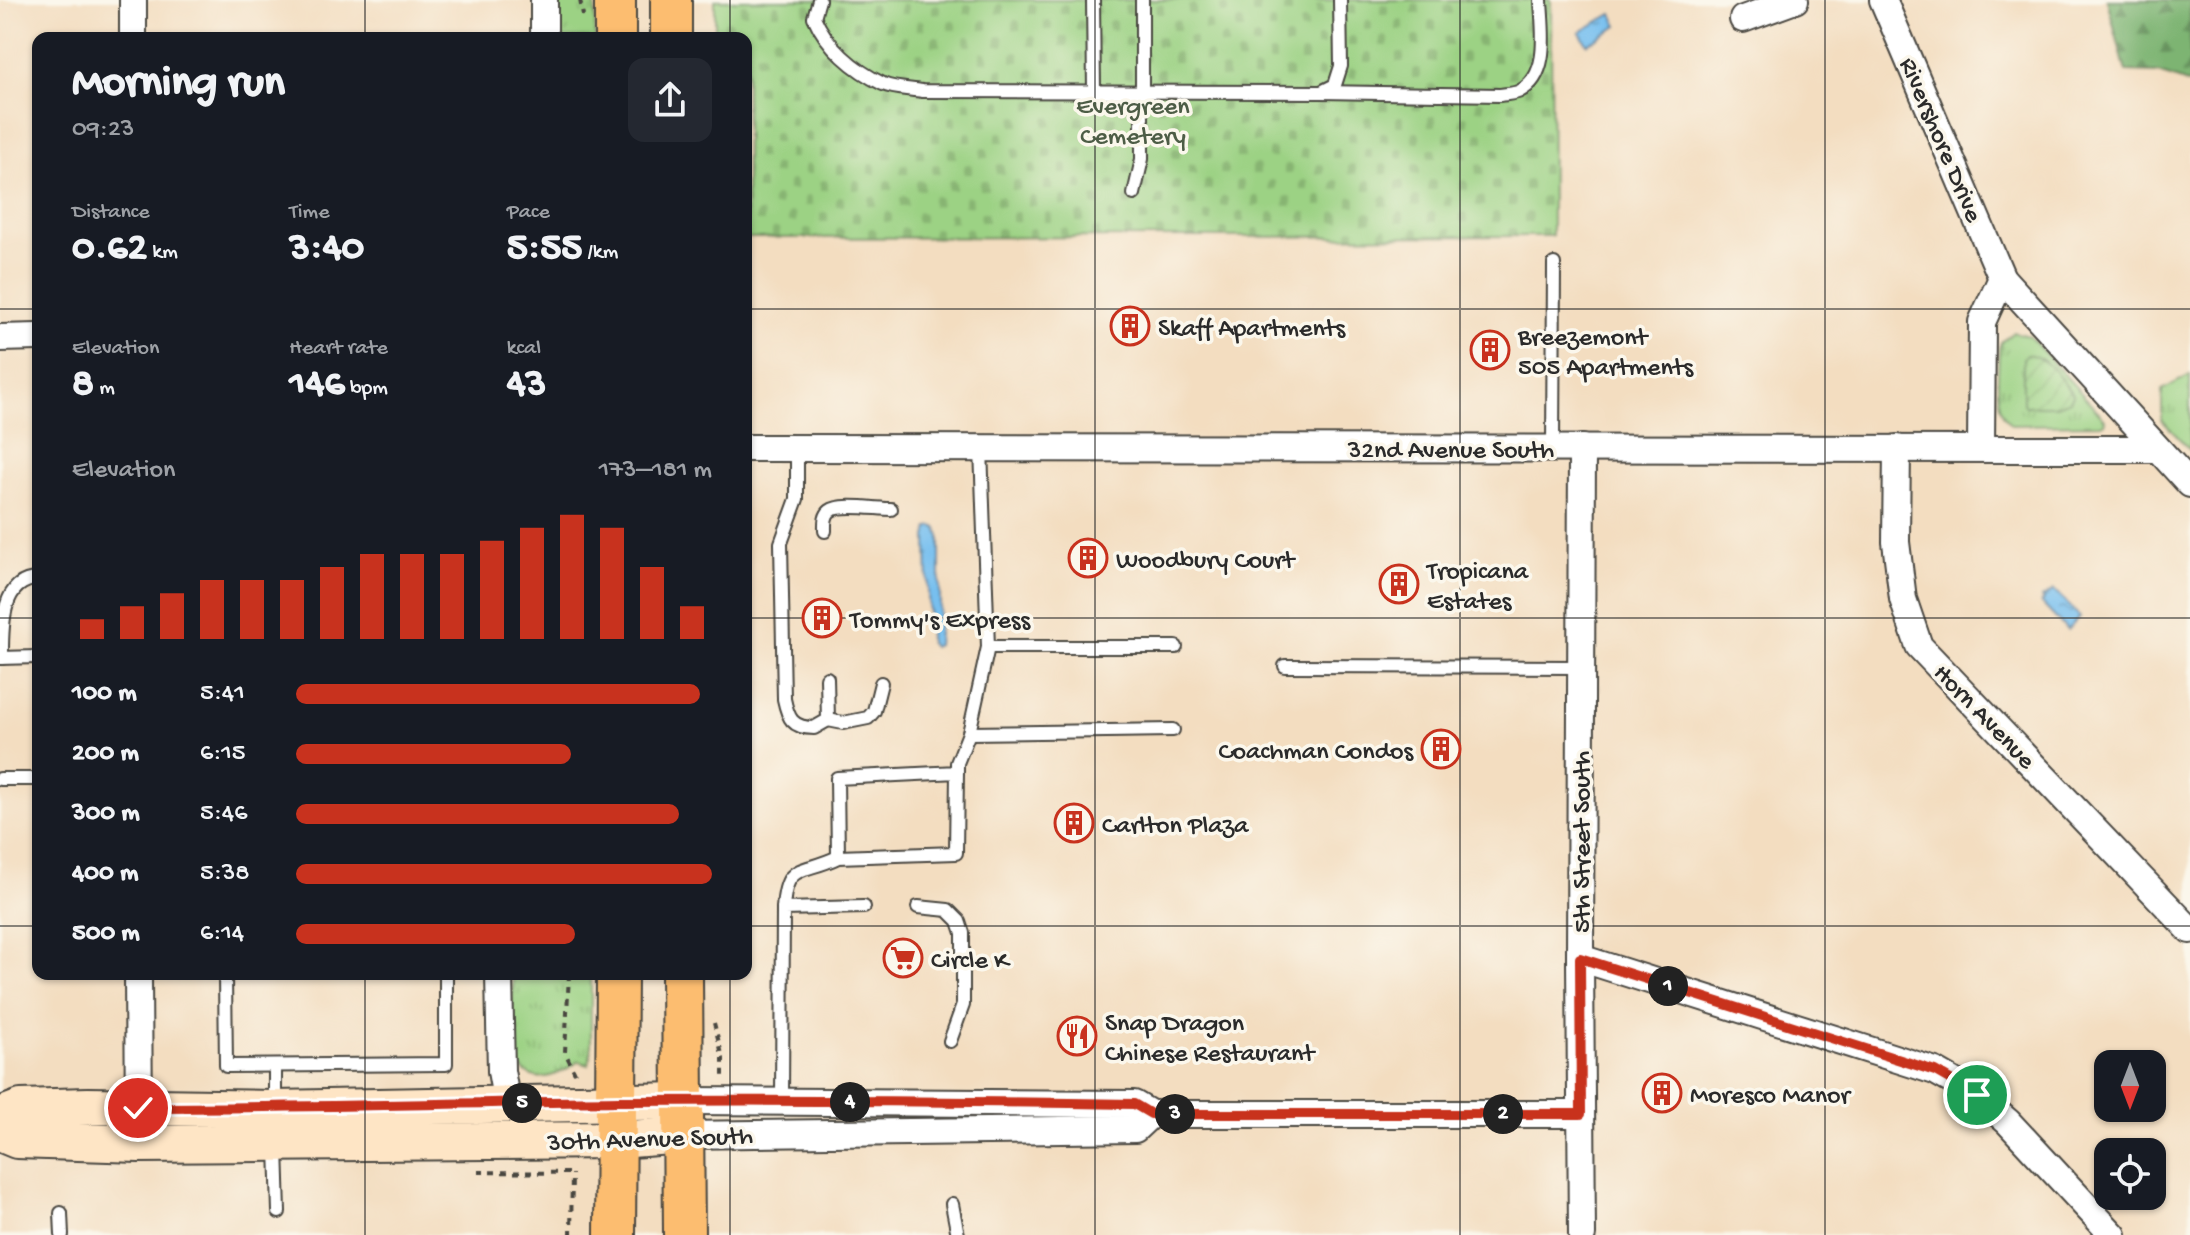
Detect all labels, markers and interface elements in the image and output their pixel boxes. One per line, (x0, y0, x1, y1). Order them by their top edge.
street label: Rivershore Drive (1890, 54, 1988, 228)
button: share (628, 58, 712, 142)
text: Morning run (72, 59, 285, 111)
park label: Evergreen Cemetery (1076, 93, 1190, 154)
text: 09:23 (72, 115, 134, 146)
text: Distance (72, 200, 150, 226)
text: Time (289, 200, 330, 226)
text: Pace (507, 200, 550, 226)
text: 0.62 (72, 226, 147, 273)
text: 3:40 (289, 226, 364, 273)
text: 5:55 (507, 226, 582, 273)
text: km (147, 240, 178, 266)
text: /km (582, 240, 618, 266)
building icon: Skaff Apartments (1109, 305, 1151, 347)
place label: Skaff Apartments (1158, 315, 1346, 346)
place label: Breezemont 505 Apartments (1517, 324, 1694, 385)
building icon: Breezemont 505 Apartments (1469, 329, 1511, 371)
text: Elevation (72, 336, 159, 362)
text: Heart rate (289, 336, 388, 362)
text: kcal (507, 336, 541, 362)
text: 8 (72, 362, 94, 409)
text: 146 (289, 362, 345, 409)
text: 43 (507, 362, 546, 409)
text: m (94, 376, 115, 402)
text: bpm (345, 376, 388, 402)
street label: 32nd Avenue South (1347, 437, 1554, 468)
text: Elevation (72, 456, 175, 487)
text: 173–181 m (599, 456, 712, 487)
building icon: Woodbury Court (1067, 537, 1109, 579)
place label: Woodbury Court (1116, 547, 1296, 578)
place label: Tropicana Estates (1425, 558, 1530, 619)
building icon: Tropicana Estates (1378, 563, 1420, 605)
building icon: Tommy's Express (801, 597, 843, 639)
place label: Tommy's Express (848, 607, 1031, 638)
street label: Horn Avenue (1925, 659, 2041, 778)
text: 100 m (72, 679, 137, 710)
text: 5:41 (200, 679, 245, 710)
building icon: Coachman Condos (1420, 728, 1462, 770)
place label: Coachman Condos (1219, 738, 1414, 769)
text: 200 m (72, 739, 139, 770)
text: 6:15 (200, 739, 246, 770)
street label: 5th Street South (1569, 751, 1600, 933)
text: 300 m (72, 799, 140, 830)
text: 5:46 (200, 799, 247, 830)
building icon: Carlton Plaza (1053, 802, 1095, 844)
place label: Carlton Plaza (1102, 812, 1250, 843)
text: 400 m (72, 859, 138, 890)
text: 5:38 (200, 859, 250, 890)
text: 500 m (72, 919, 140, 950)
text: 6:14 (200, 919, 244, 950)
supermarket icon: Circle K (882, 937, 924, 979)
place label: Circle K (931, 947, 1011, 978)
pin: 1 (1648, 966, 1688, 1006)
text: 1 (1664, 973, 1672, 999)
place label: Snap Dragon Chinese Restaurant (1105, 1010, 1316, 1071)
restaurant icon: Snap Dragon Chinese Restaurant (1056, 1015, 1098, 1057)
north arrow (2094, 1050, 2166, 1122)
map controls (2094, 1050, 2166, 1210)
pin (1943, 1061, 2011, 1129)
building icon: Moresco Manor (1641, 1072, 1683, 1114)
icon: arrive (1955, 1073, 1999, 1117)
pin (104, 1074, 172, 1142)
pin: 4 (830, 1082, 870, 1122)
place label: Moresco Manor (1690, 1082, 1853, 1113)
pin: 5 (502, 1083, 542, 1123)
icon: check (116, 1086, 160, 1130)
text: 4 (845, 1089, 855, 1115)
text: 5 (516, 1090, 528, 1116)
pin: 3 (1155, 1094, 1195, 1134)
pin: 2 (1483, 1094, 1523, 1134)
text: 3 (1169, 1101, 1181, 1127)
text: 2 (1498, 1101, 1508, 1127)
street label: 30th Avenue South (546, 1122, 754, 1161)
button: locate (2094, 1138, 2166, 1210)

